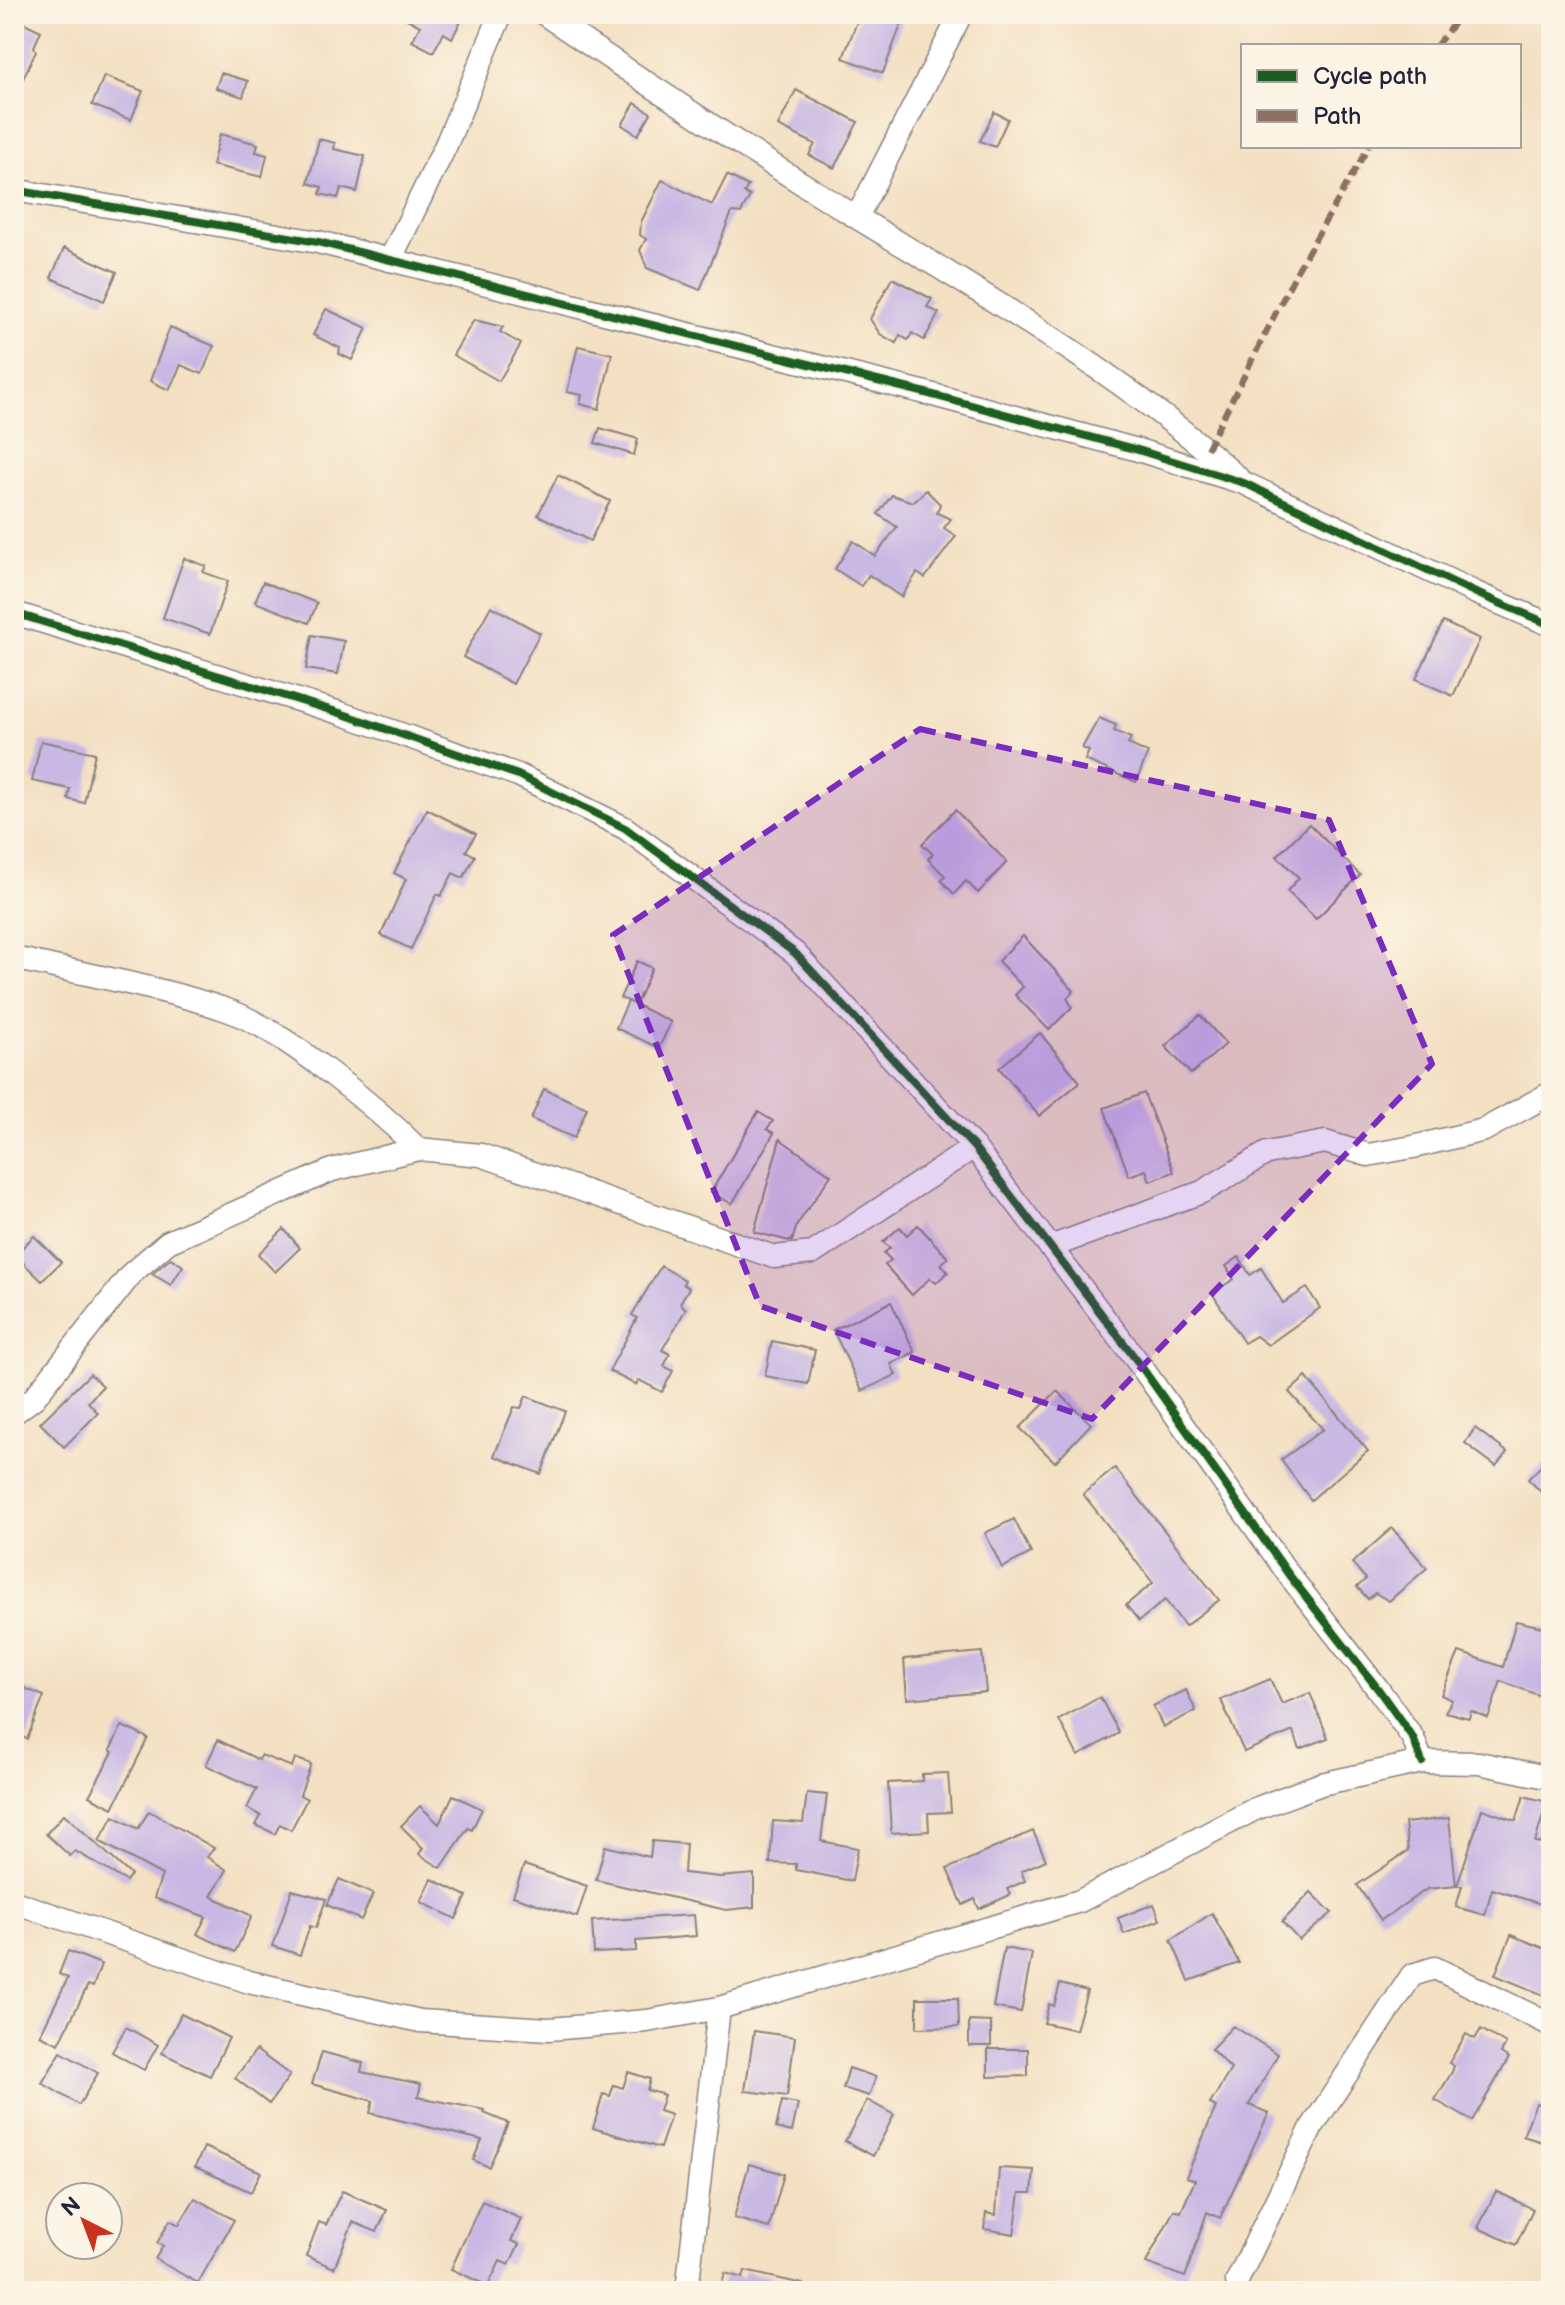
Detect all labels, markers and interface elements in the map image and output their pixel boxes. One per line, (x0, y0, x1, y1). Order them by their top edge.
legend (1241, 44, 1521, 148)
text: Cycle path (1313, 62, 1427, 91)
text: Path (1313, 102, 1361, 131)
north arrow (44, 2181, 124, 2261)
text: N (56, 2192, 87, 2223)

